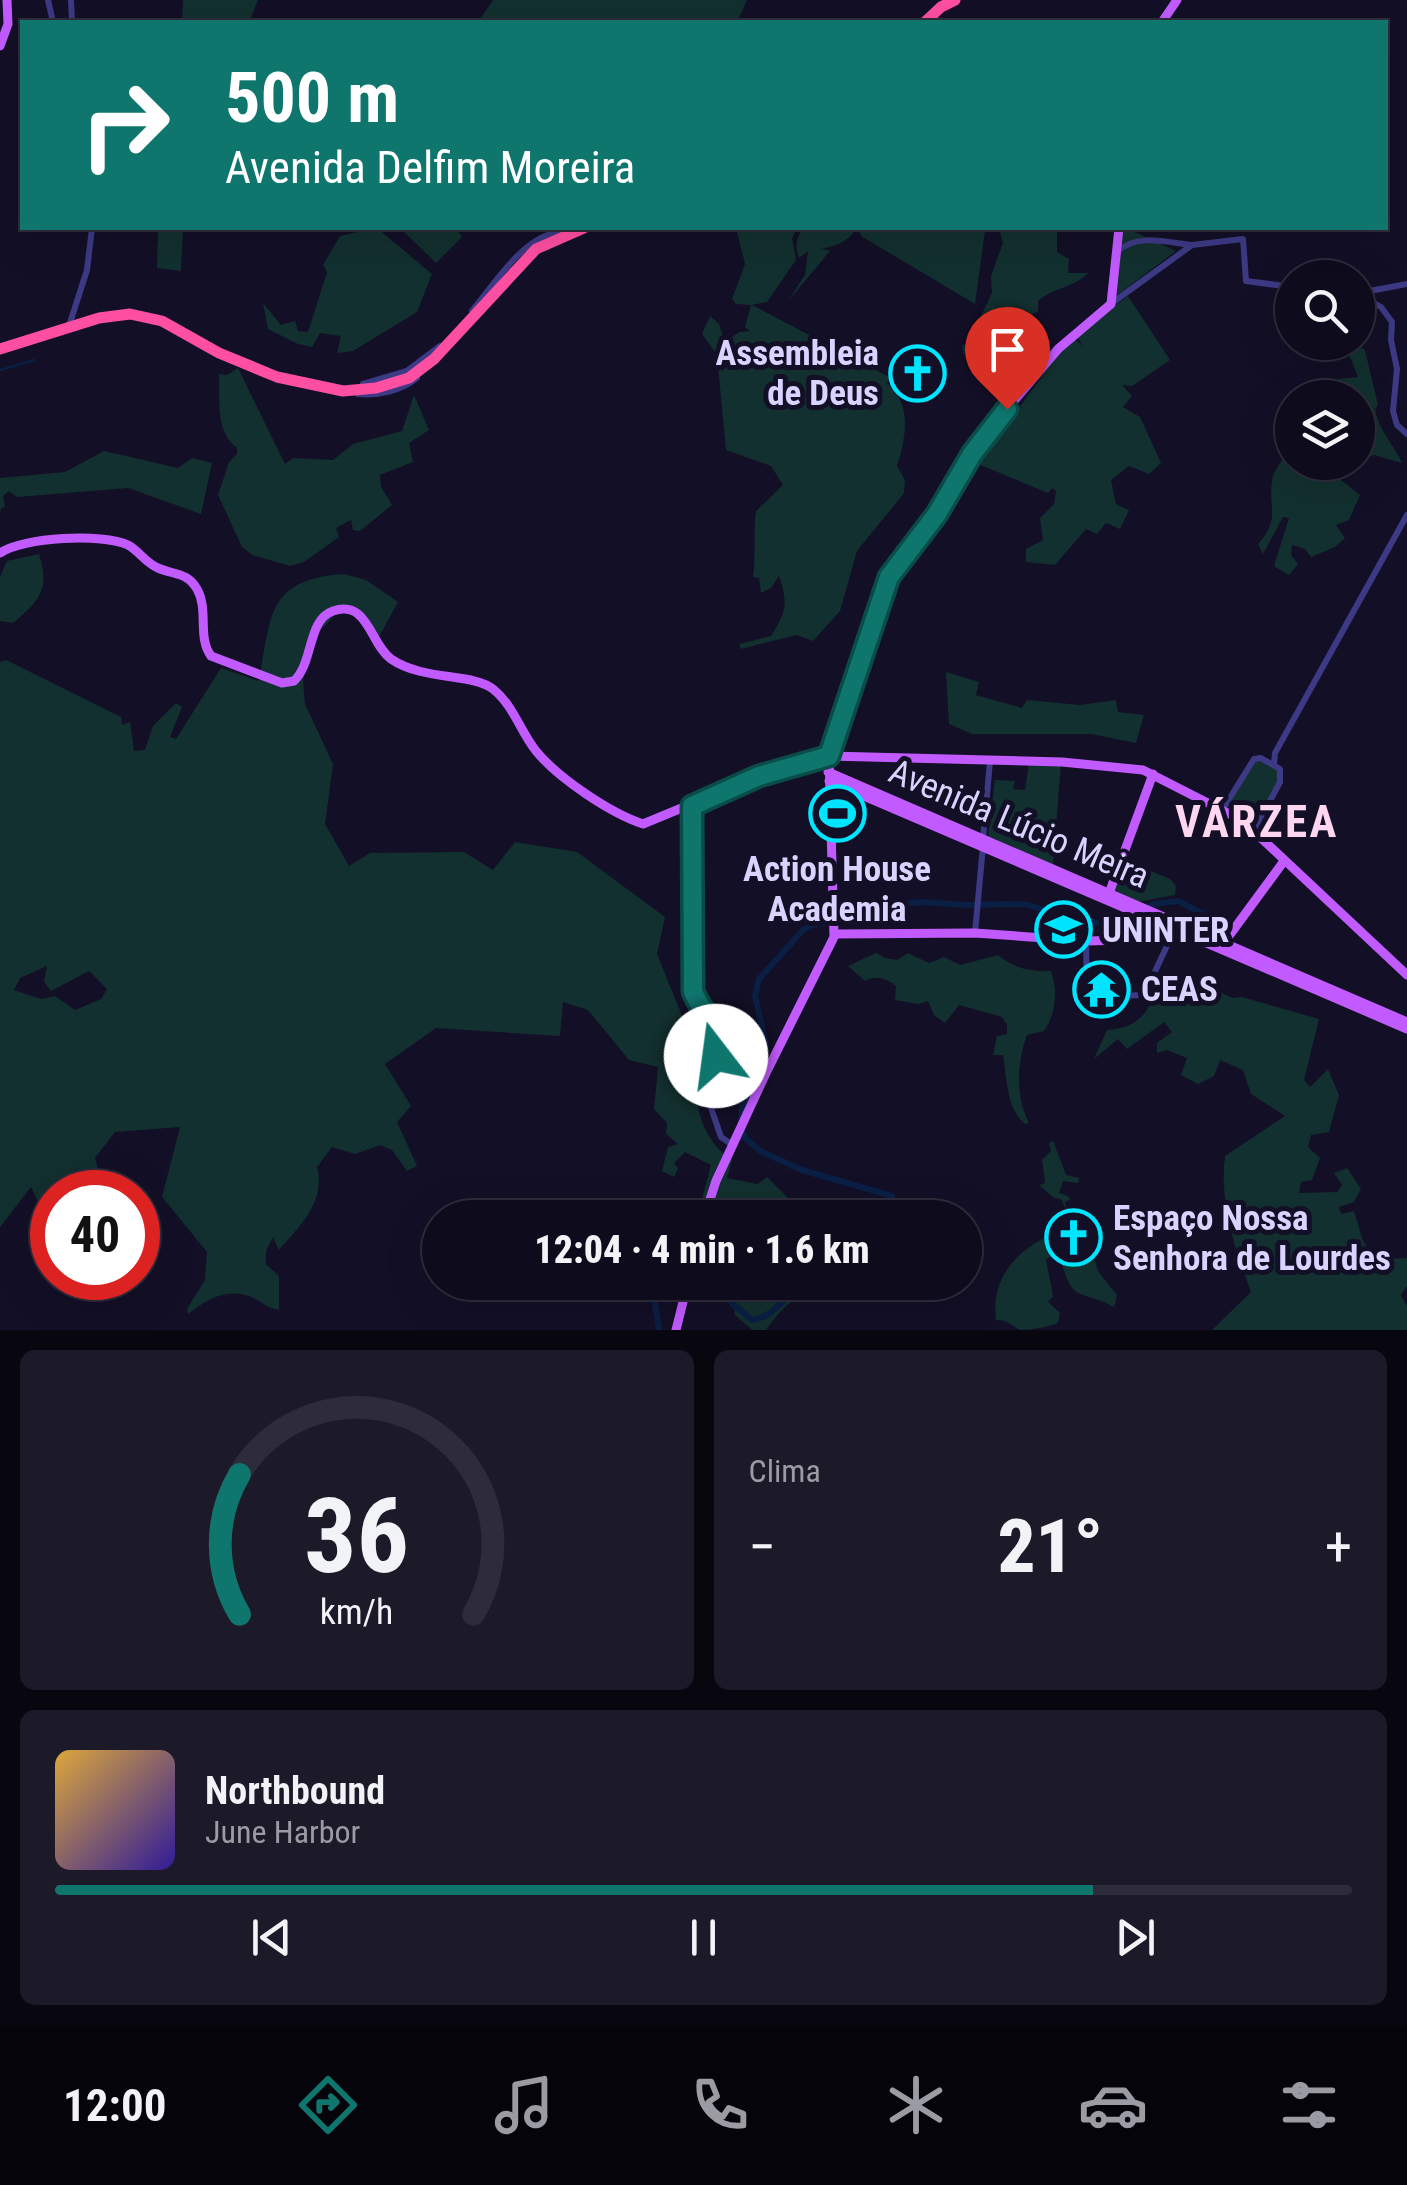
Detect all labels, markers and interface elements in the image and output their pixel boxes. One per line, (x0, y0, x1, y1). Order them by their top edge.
text: 500 m (225, 57, 399, 139)
icon: right (60, 60, 190, 190)
text: Avenida Delfim Moreira (225, 141, 635, 194)
map controls (1275, 260, 1375, 480)
button: search (1275, 260, 1375, 360)
pin (965, 307, 1050, 410)
icon: arrive (980, 322, 1035, 377)
place label: Assembleia de Deus (715, 333, 879, 414)
church icon: Assembleia de Deus (888, 343, 948, 403)
button: layers (1275, 380, 1375, 480)
street label: Avenida Lúcio Meira (883, 751, 1155, 897)
sports icon: Action House Academia (807, 783, 867, 843)
district label: VÁRZEA (1175, 795, 1339, 848)
place label: Action House Academia (743, 849, 931, 930)
school or university icon: UNINTER (1033, 900, 1093, 960)
place label: UNINTER (1102, 910, 1229, 951)
temple icon: CEAS (1072, 959, 1132, 1019)
place label: CEAS (1141, 969, 1218, 1010)
position arrow (664, 1004, 768, 1108)
speed limit sign: 40 (30, 1170, 160, 1300)
place label: Espaço Nossa Senhora de Lourdes (1113, 1198, 1391, 1279)
church icon: Espaço Nossa Senhora de Lourdes (1044, 1208, 1104, 1268)
text: 12:04 · 4 min · 1.6 km (534, 1228, 870, 1272)
text: Clima (749, 1452, 821, 1490)
text: 36 (304, 1476, 409, 1597)
text: 21° (997, 1502, 1103, 1590)
text: − (749, 1515, 776, 1579)
text: + (1325, 1515, 1352, 1579)
text: km/h (320, 1591, 394, 1633)
text: Northbound (205, 1769, 385, 1813)
text: June Harbor (205, 1813, 360, 1851)
icon: previous (244, 1910, 299, 1965)
icon: pause (676, 1910, 731, 1965)
icon: next (1108, 1910, 1163, 1965)
icon: directions (293, 2070, 363, 2140)
icon: music (489, 2070, 559, 2140)
icon: phone (685, 2070, 755, 2140)
icon: climate (881, 2070, 951, 2140)
icon: car (1078, 2070, 1148, 2140)
icon: filters (1274, 2070, 1344, 2140)
text: 12:00 (63, 2079, 166, 2132)

